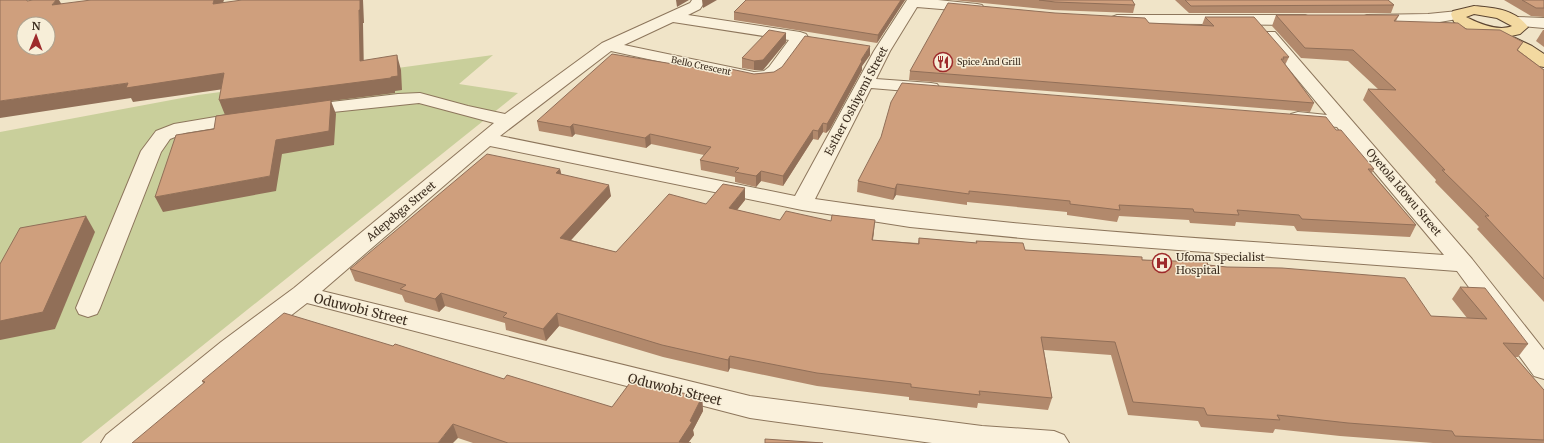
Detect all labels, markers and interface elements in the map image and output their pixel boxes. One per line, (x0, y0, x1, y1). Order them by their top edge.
north arrow (16, 16, 56, 56)
text: N (32, 19, 41, 33)
street label: Esther Oshiyemi Street (821, 43, 891, 158)
restaurant icon: Spice And Grill (932, 51, 954, 73)
street label: Bello Crescent (670, 54, 733, 77)
place label: Spice And Grill (957, 56, 1021, 67)
street label: Oyetola Idowu Street (1363, 145, 1445, 239)
street label: Adepebga Street (363, 177, 439, 245)
place label: Ufoma Specialist Hospital (1176, 250, 1266, 277)
hospital icon: Ufoma Specialist Hospital (1151, 252, 1173, 274)
street label: Oduwobi Street (312, 290, 410, 329)
street label: Oduwobi Street (626, 370, 724, 409)

